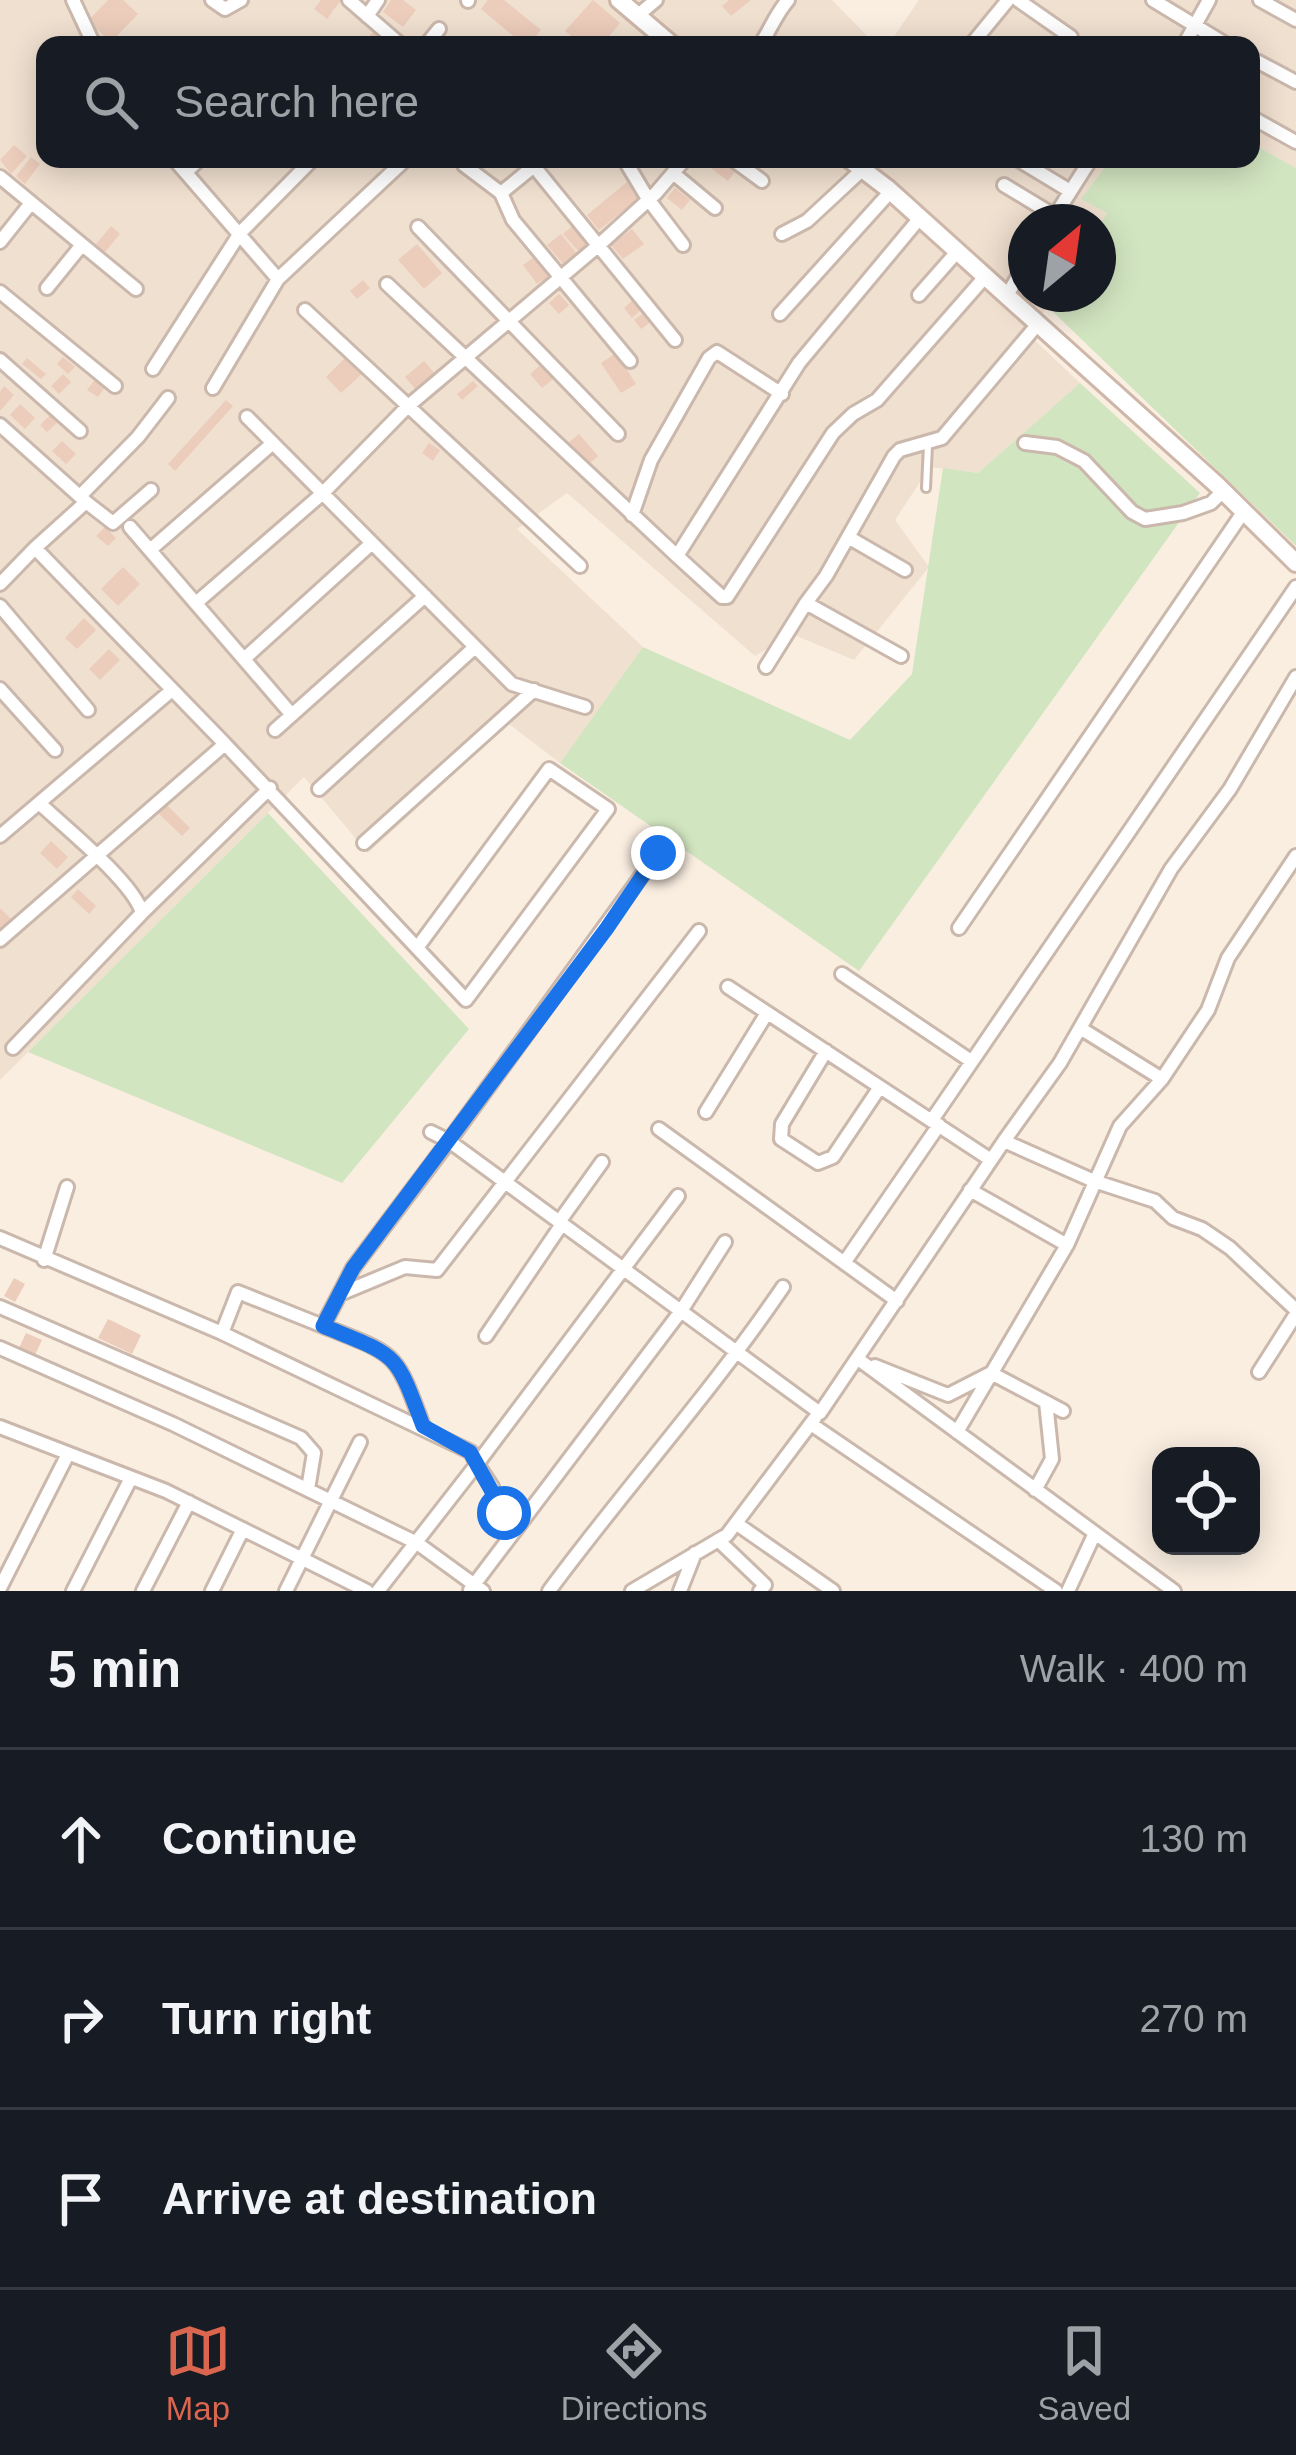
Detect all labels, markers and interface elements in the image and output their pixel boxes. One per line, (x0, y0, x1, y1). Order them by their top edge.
search box (36, 36, 1260, 168)
icon: search (78, 69, 144, 135)
text: Search here (174, 76, 419, 127)
north arrow (1008, 204, 1116, 312)
route end (631, 826, 685, 880)
map controls (1152, 1447, 1260, 1555)
button: locate (1152, 1447, 1260, 1555)
route start (477, 1486, 531, 1540)
text: 5 min (48, 1641, 181, 1698)
text: Walk · 400 m (1020, 1647, 1248, 1690)
icon: ahead (48, 1806, 114, 1872)
text: Continue (162, 1813, 357, 1864)
text: 130 m (1140, 1817, 1248, 1860)
icon: right (48, 1986, 114, 2052)
text: Turn right (162, 1993, 371, 2044)
text: 270 m (1140, 1997, 1248, 2040)
icon: arrive (48, 2166, 114, 2232)
text: Arrive at destination (162, 2173, 597, 2224)
tab: Map (165, 2318, 231, 2428)
tab: Directions (561, 2318, 708, 2428)
tab: Saved (1037, 2318, 1131, 2428)

